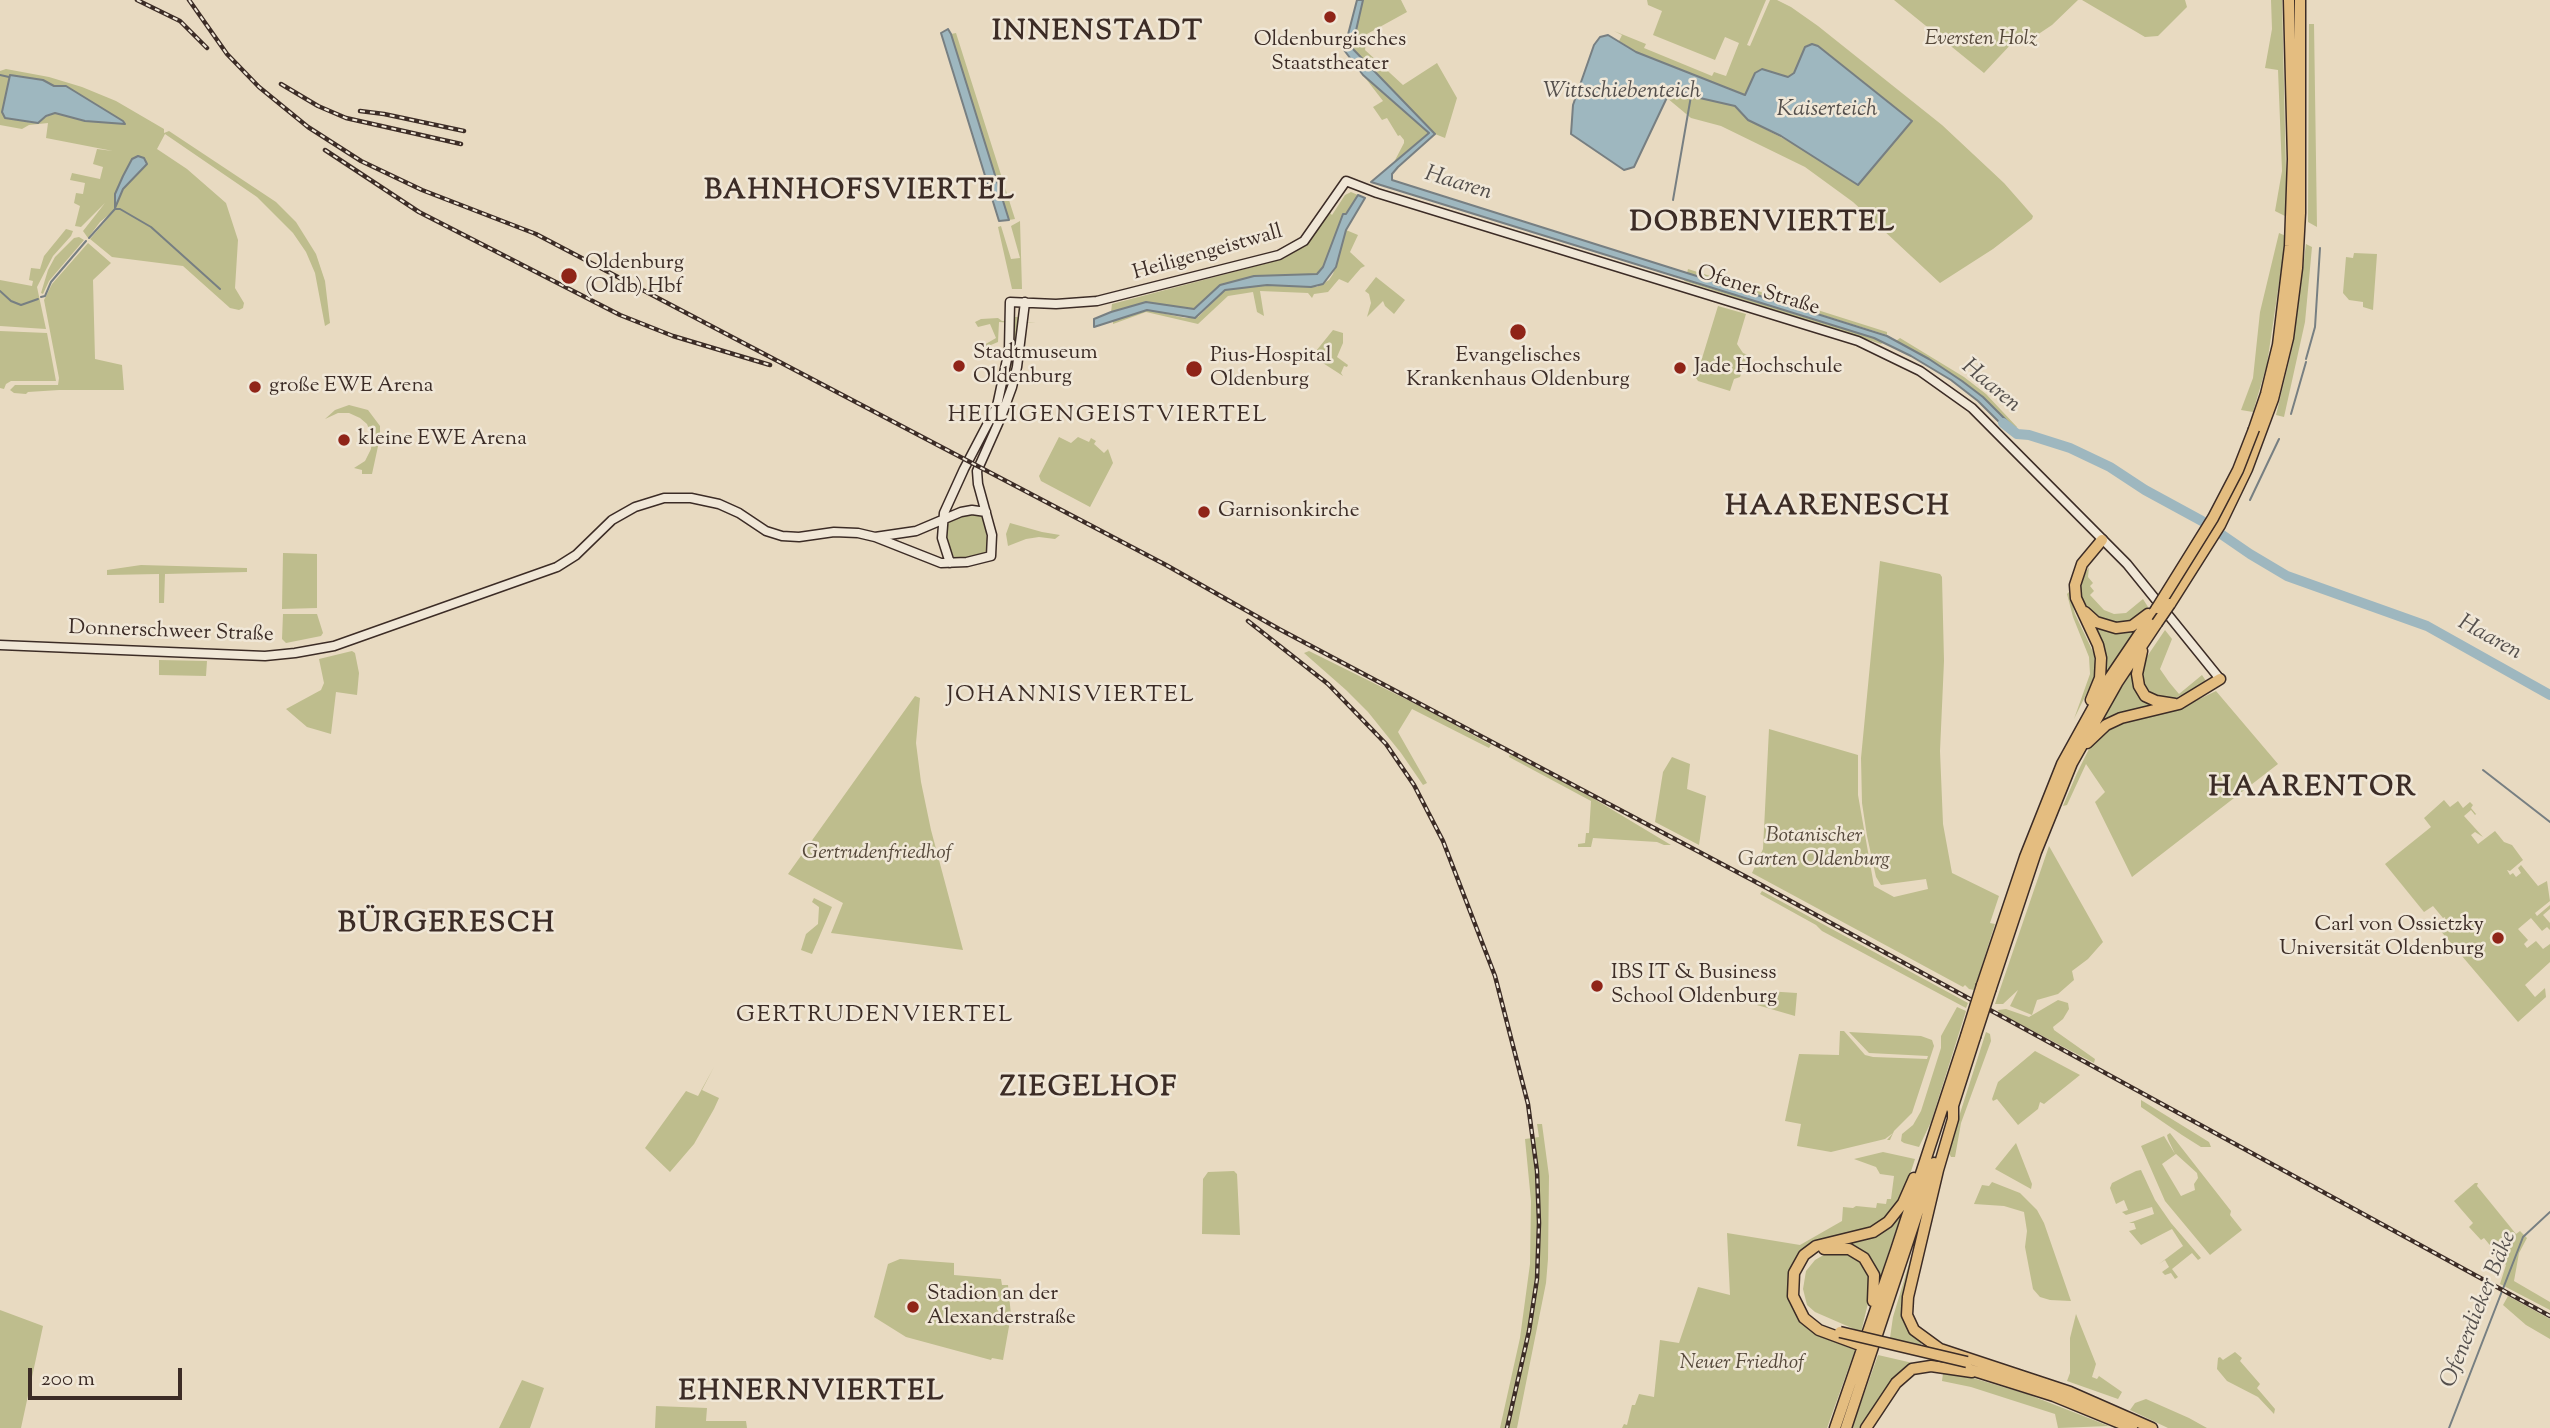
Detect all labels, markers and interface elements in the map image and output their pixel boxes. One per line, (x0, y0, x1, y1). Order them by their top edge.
marker: Oldenburgisches Staatstheater (1322, 9, 1338, 25)
district label: INNENSTADT (993, 17, 1203, 51)
park label: Eversten Holz (1924, 27, 2038, 53)
place label: Oldenburgisches Staatstheater (1254, 28, 1406, 78)
water label: Wittschiebenteich (1543, 79, 1701, 107)
water label: Kaiserteich (1777, 97, 1877, 125)
water label: Haaren (1421, 162, 1495, 208)
district label: BAHNHOFSVIERTEL (706, 176, 1014, 210)
district label: DOBBENVIERTEL (1631, 208, 1895, 242)
street label: Heiligengeistwall (1130, 221, 1286, 287)
place label: Oldenburg (Oldb) Hbf (585, 251, 684, 301)
street label: Ofener Straße (1694, 261, 1822, 323)
marker: Oldenburg (Oldb) Hbf (559, 266, 579, 286)
marker: Evangelisches Krankenhaus Oldenburg (1508, 322, 1528, 342)
place label: Stadtmuseum Oldenburg (973, 341, 1098, 391)
place label: Pius-Hospital Oldenburg (1210, 344, 1331, 394)
place label: Evangelisches Krankenhaus Oldenburg (1406, 344, 1630, 394)
water label: Haaren (1955, 354, 2025, 420)
place label: Jade Hochschule (1694, 355, 1842, 381)
marker: Stadtmuseum Oldenburg (951, 358, 967, 374)
marker: Pius-Hospital Oldenburg (1184, 359, 1204, 379)
marker: Jade Hochschule (1672, 360, 1688, 376)
place label: große EWE Arena (269, 374, 433, 400)
marker: große EWE Arena (247, 379, 263, 395)
district label: HEILIGENGEISTVIERTEL (950, 403, 1266, 431)
place label: kleine EWE Arena (358, 427, 527, 453)
marker: kleine EWE Arena (336, 432, 352, 448)
district label: HAARENESCH (1727, 492, 1949, 526)
place label: Garnisonkirche (1218, 499, 1359, 525)
marker: Garnisonkirche (1196, 504, 1212, 520)
water label: Haaren (2452, 610, 2526, 668)
street label: Donnerschweer Straße (68, 617, 274, 649)
district label: JOHANNISVIERTEL (948, 683, 1194, 711)
district label: HAARENTOR (2210, 773, 2416, 807)
park label: Botanischer Garten Oldenburg (1738, 824, 1890, 874)
park label: Gertrudenfriedhof (802, 841, 952, 867)
district label: BÜRGERESCH (339, 909, 555, 943)
place label: Carl von Ossietzky Universität Oldenburg (2279, 913, 2484, 963)
marker: Carl von Ossietzky Universität Oldenburg (2490, 930, 2506, 946)
place label: IBS IT & Business School Oldenburg (1611, 961, 1777, 1011)
marker: IBS IT & Business School Oldenburg (1589, 978, 1605, 994)
district label: GERTRUDENVIERTEL (738, 1003, 1012, 1031)
district label: ZIEGELHOF (1001, 1073, 1177, 1107)
water label: Ofenerdieker Bäke (2436, 1228, 2524, 1392)
place label: Stadion an der Alexanderstraße (927, 1282, 1076, 1332)
marker: Stadion an der Alexanderstraße (905, 1299, 921, 1315)
park label: Neuer Friedhof (1680, 1351, 1804, 1377)
scale bar (32, 1354, 186, 1398)
text: 200 m (41, 1365, 95, 1395)
district label: EHNERNVIERTEL (680, 1377, 944, 1411)

